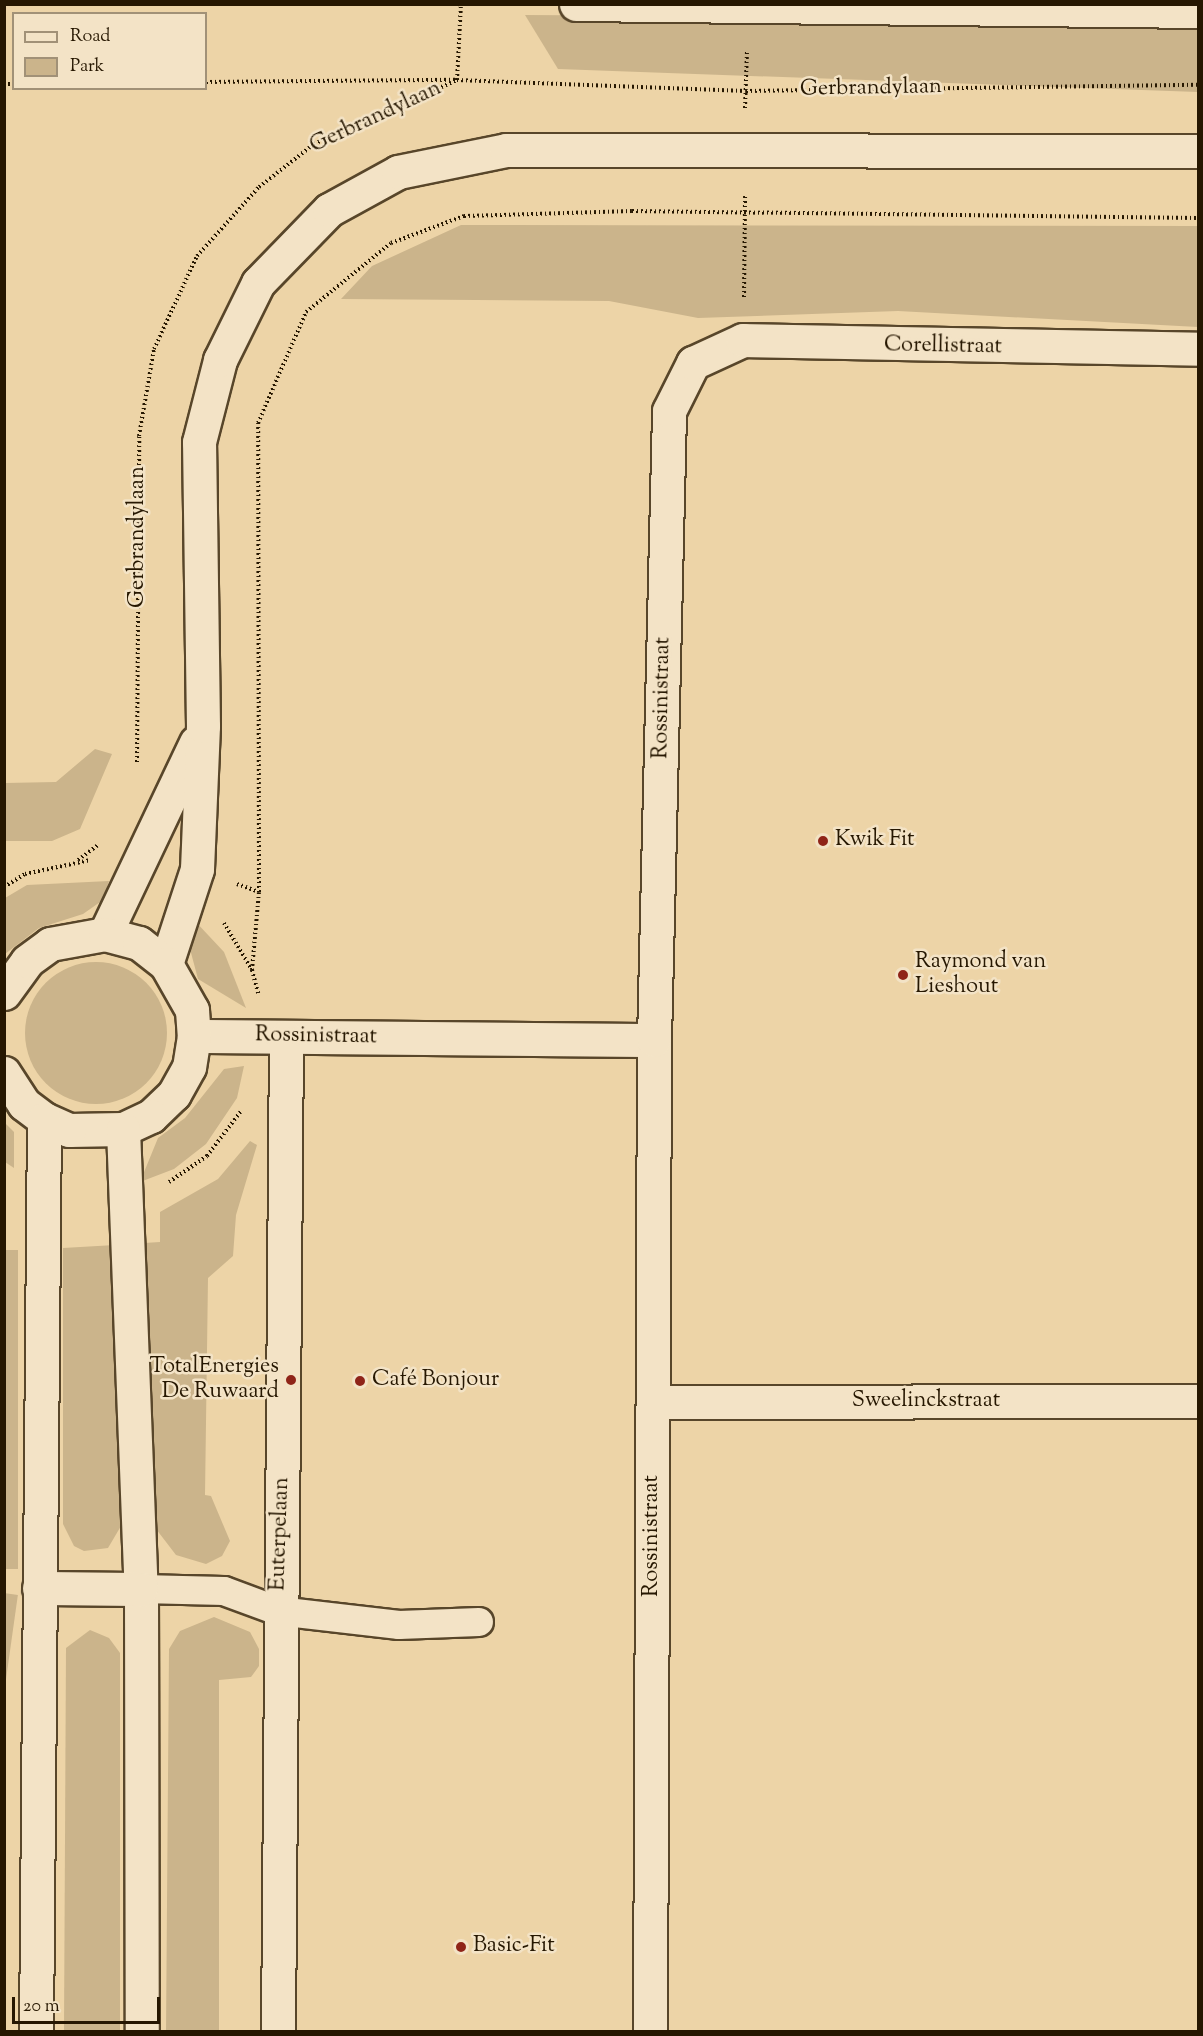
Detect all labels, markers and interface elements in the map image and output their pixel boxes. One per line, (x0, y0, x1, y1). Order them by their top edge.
legend (12, 12, 207, 90)
text: Road (70, 24, 110, 50)
text: Park (70, 54, 104, 80)
street label: Gerbrandylaan (800, 75, 942, 103)
street label: Gerbrandylaan (306, 76, 446, 160)
street label: Corellistraat (884, 333, 1002, 361)
street label: Gerbrandylaan (126, 466, 152, 608)
street label: Rossinistraat (649, 637, 677, 759)
place label: Kwik Fit (835, 828, 915, 854)
marker: Kwik Fit (816, 834, 830, 848)
place label: Raymond van Lieshout (915, 949, 1046, 1000)
marker: Raymond van Lieshout (896, 968, 910, 982)
street label: Rossinistraat (255, 1023, 377, 1051)
place label: TotalEnergies De Ruwaard (149, 1354, 279, 1406)
place label: Café Bonjour (372, 1368, 499, 1394)
marker: TotalEnergies De Ruwaard (284, 1373, 298, 1387)
marker: Café Bonjour (353, 1374, 367, 1388)
street label: Sweelinckstraat (852, 1389, 1000, 1415)
street label: Rossinistraat (640, 1475, 666, 1597)
street label: Euterpelaan (266, 1477, 296, 1591)
place label: Basic-Fit (473, 1934, 555, 1960)
marker: Basic-Fit (454, 1940, 468, 1954)
scale bar (15, 1985, 164, 2023)
text: 20 m (23, 1994, 60, 2020)

